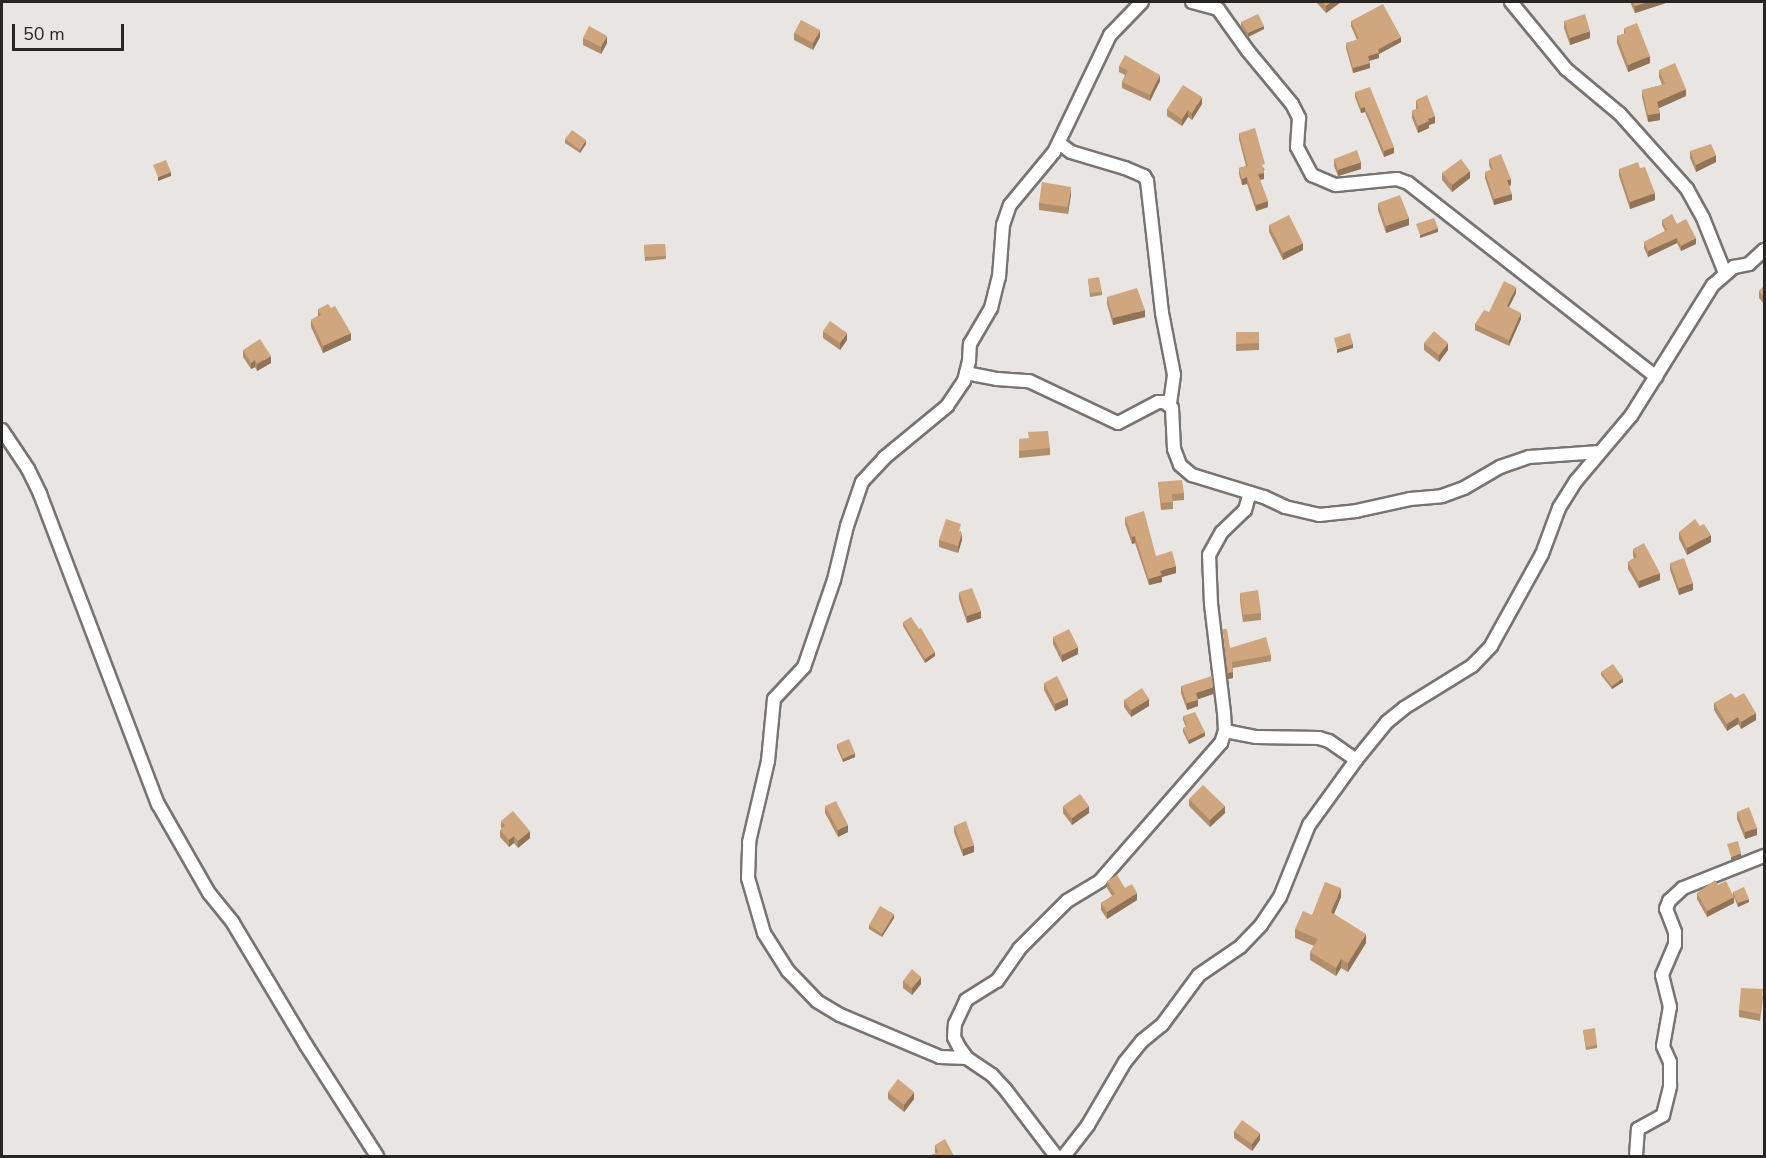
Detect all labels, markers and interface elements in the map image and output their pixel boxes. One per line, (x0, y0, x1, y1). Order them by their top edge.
scale bar (15, 12, 128, 50)
text: 50 m (23, 22, 65, 46)

